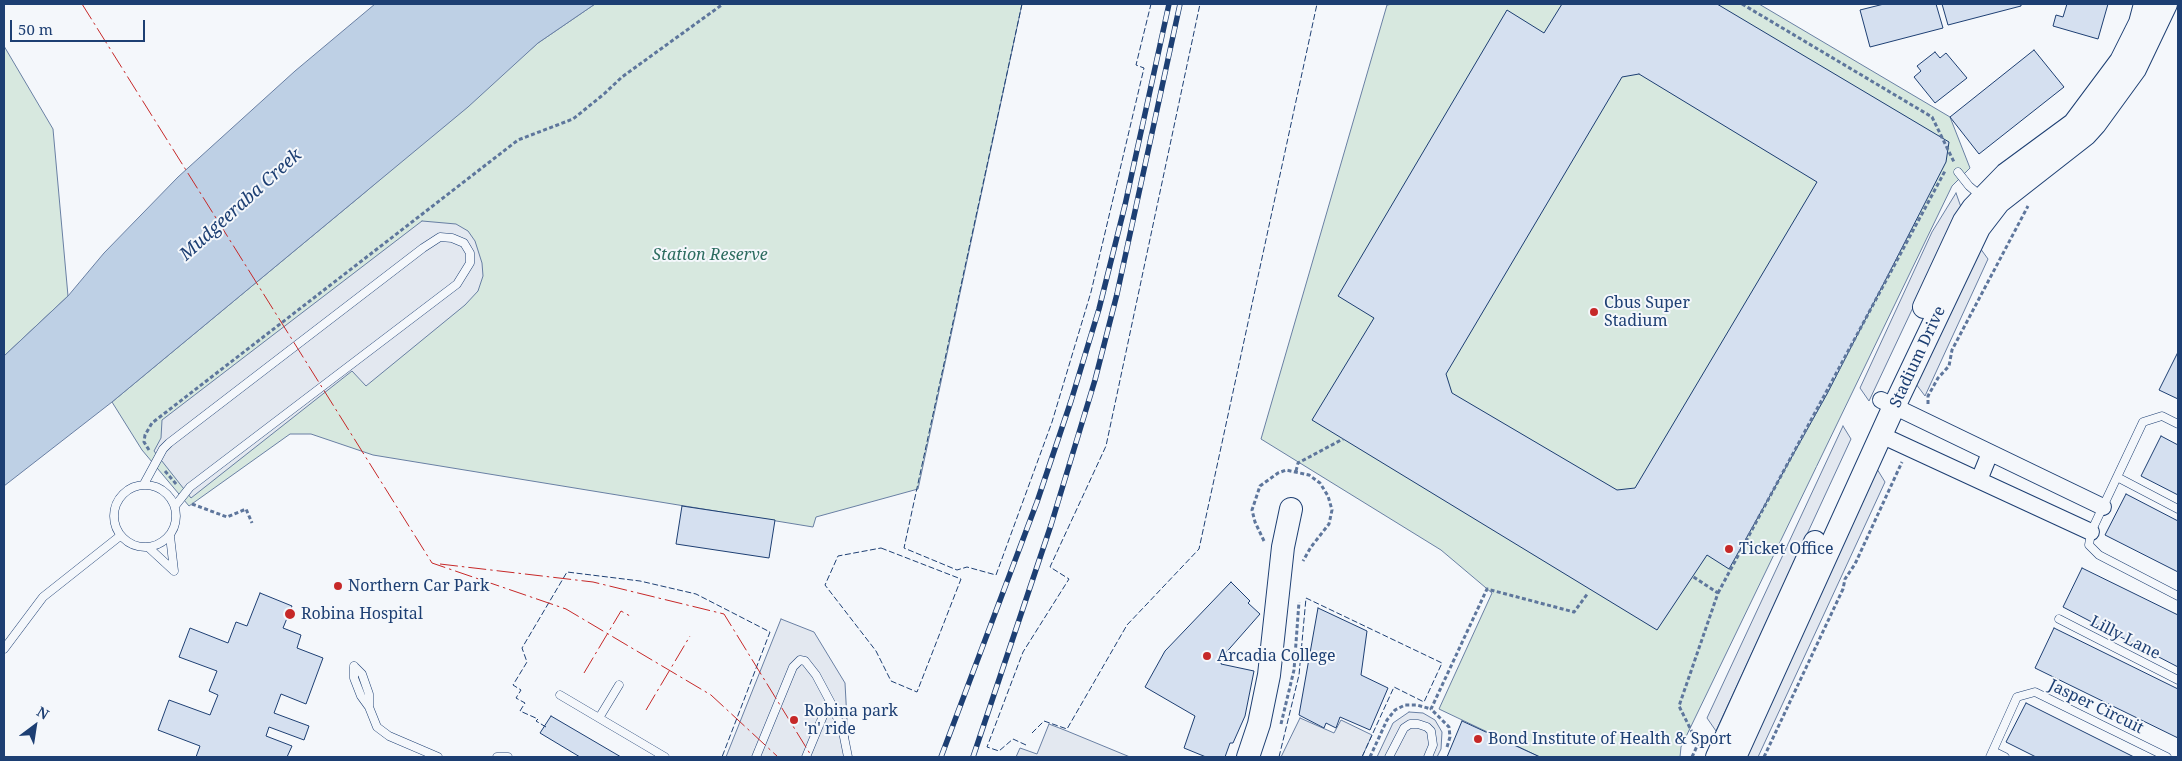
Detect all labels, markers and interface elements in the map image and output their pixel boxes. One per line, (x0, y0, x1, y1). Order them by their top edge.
scale bar (12, 10, 148, 42)
text: 50 m (18, 19, 53, 39)
water label: Mudgeeraba Creek (175, 144, 307, 266)
park label: Station Reserve (652, 245, 768, 265)
place label: Cbus Super Stadium (1604, 293, 1690, 331)
street label: Stadium Drive (1886, 303, 1950, 411)
marker: Cbus Super Stadium (1588, 306, 1600, 318)
place label: Ticket Office (1739, 539, 1834, 559)
marker: Ticket Office (1723, 543, 1735, 555)
place label: Northern Car Park (348, 576, 489, 596)
marker: Northern Car Park (332, 580, 344, 592)
place label: Robina Hospital (301, 604, 423, 624)
marker: Robina Hospital (283, 607, 297, 621)
street label: Lilly Lane (2087, 612, 2163, 664)
place label: Arcadia College (1217, 646, 1336, 666)
marker: Arcadia College (1201, 650, 1213, 662)
street label: Jasper Circuit (2045, 676, 2147, 738)
north arrow (10, 701, 60, 751)
place label: Robina park 'n' ride (804, 701, 898, 739)
text: N (33, 702, 53, 724)
marker: Robina park 'n' ride (788, 714, 800, 726)
place label: Bond Institute of Health & Sport (1488, 729, 1732, 749)
marker: Bond Institute of Health & Sport (1472, 733, 1484, 745)

